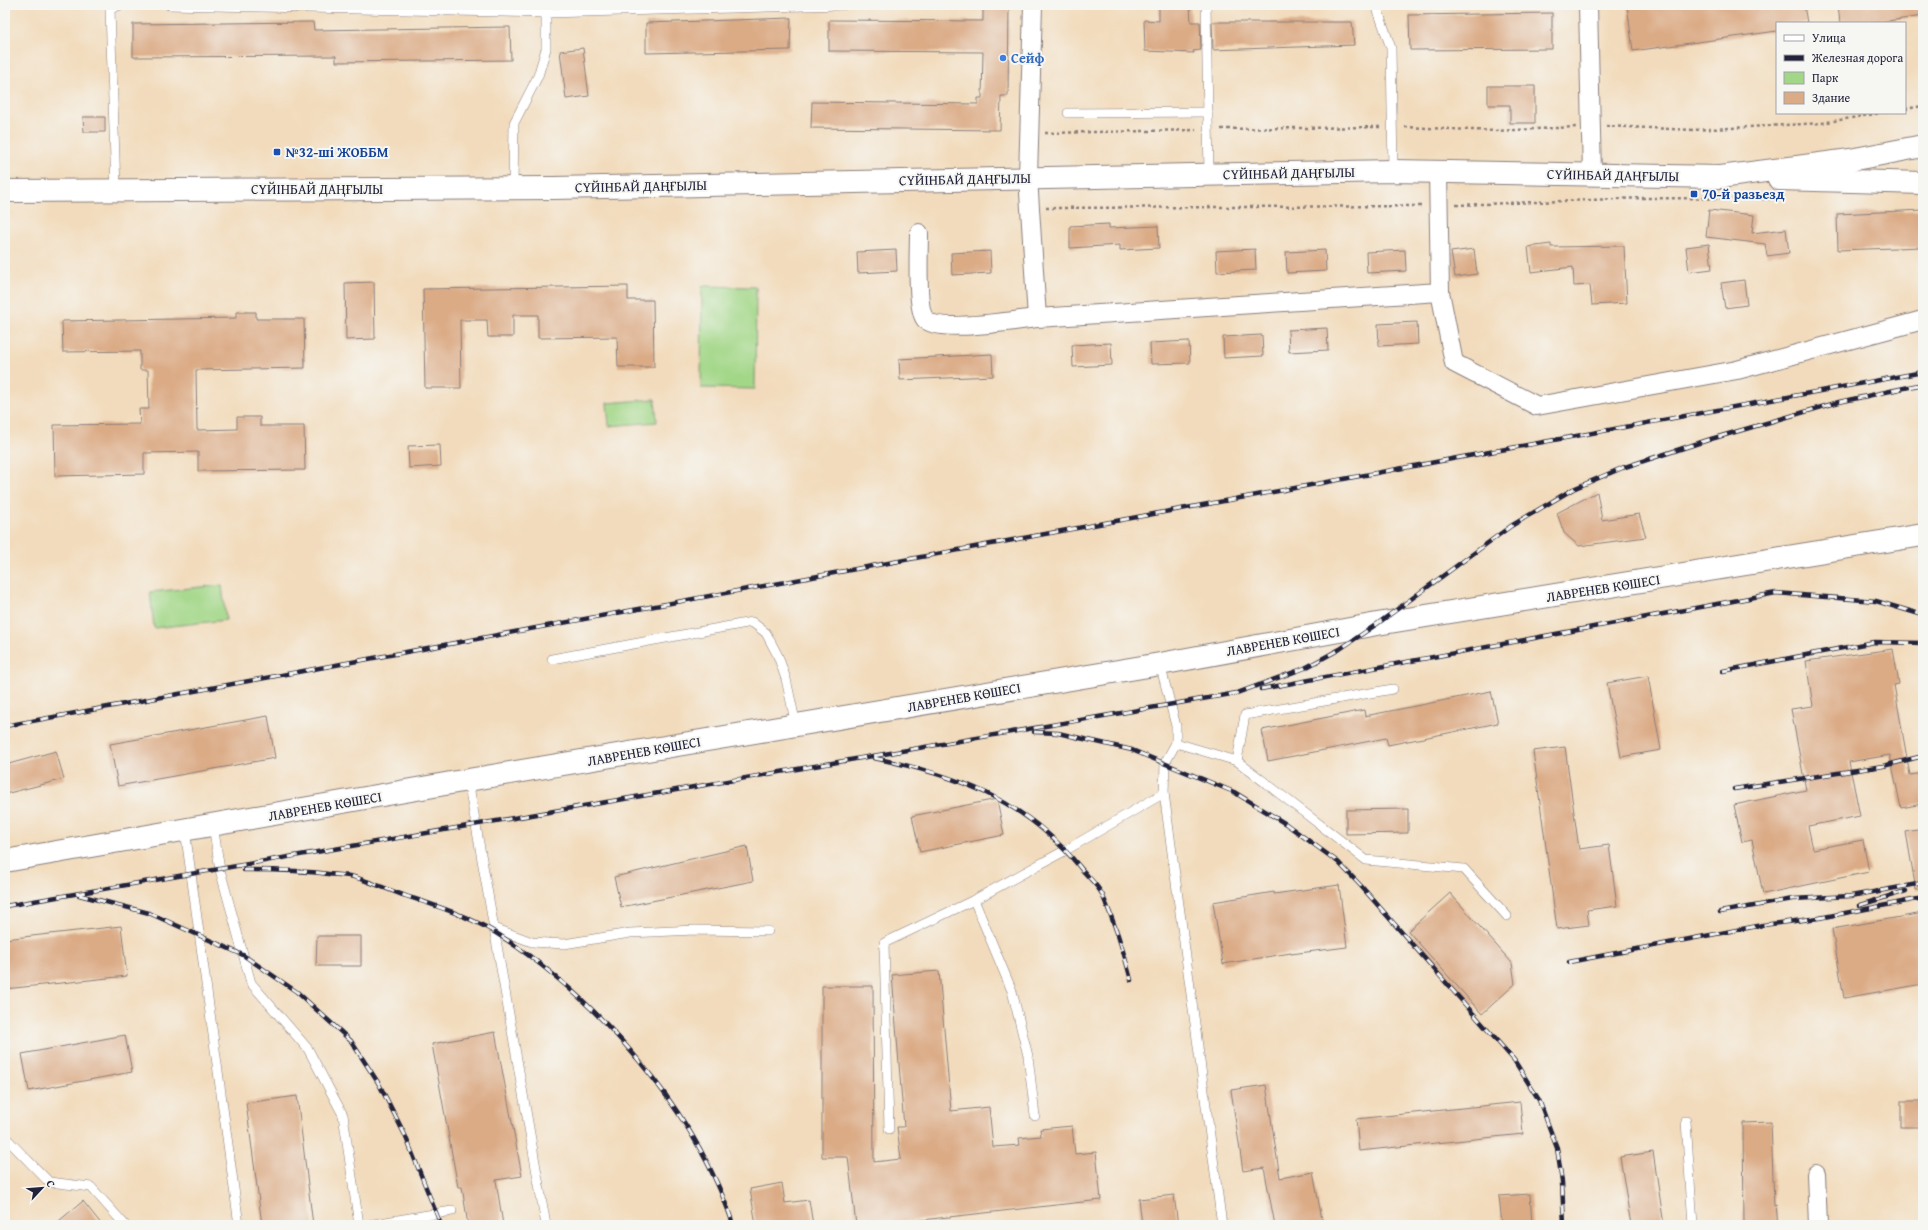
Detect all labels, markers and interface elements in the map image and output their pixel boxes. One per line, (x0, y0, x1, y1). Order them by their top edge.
legend (1776, 22, 1906, 114)
text: Улица (1812, 29, 1846, 46)
place label: Сейф (1011, 48, 1045, 68)
text: Железная дорога (1811, 49, 1903, 66)
marker: Сейф (998, 53, 1008, 63)
text: Парк (1812, 69, 1839, 86)
text: Здание (1812, 89, 1851, 106)
place label: №32-ші ЖОББМ (285, 142, 389, 162)
marker: №32-ші ЖОББМ (272, 147, 282, 157)
street label: СҮЙІНБАЙ ДАҢҒЫЛЫ (1223, 162, 1355, 184)
street label: СҮЙІНБАЙ ДАҢҒЫЛЫ (1547, 164, 1679, 186)
street label: СҮЙІНБАЙ ДАҢҒЫЛЫ (899, 168, 1031, 190)
street label: СҮЙІНБАЙ ДАҢҒЫЛЫ (575, 175, 707, 197)
street label: СҮЙІНБАЙ ДАҢҒЫЛЫ (251, 179, 383, 199)
place label: 70-й разьезд (1702, 184, 1785, 204)
marker: 70-й разьезд (1689, 189, 1699, 199)
street label: ЛАВРЕНЕВ КӨШЕСІ (1545, 569, 1661, 607)
street label: ЛАВРЕНЕВ КӨШЕСІ (1225, 621, 1341, 661)
street label: ЛАВРЕНЕВ КӨШЕСІ (906, 677, 1022, 717)
street label: ЛАВРЕНЕВ КӨШЕСІ (586, 731, 702, 771)
street label: ЛАВРЕНЕВ КӨШЕСІ (267, 786, 383, 826)
north arrow (22, 1168, 62, 1208)
text: С (42, 1177, 60, 1190)

